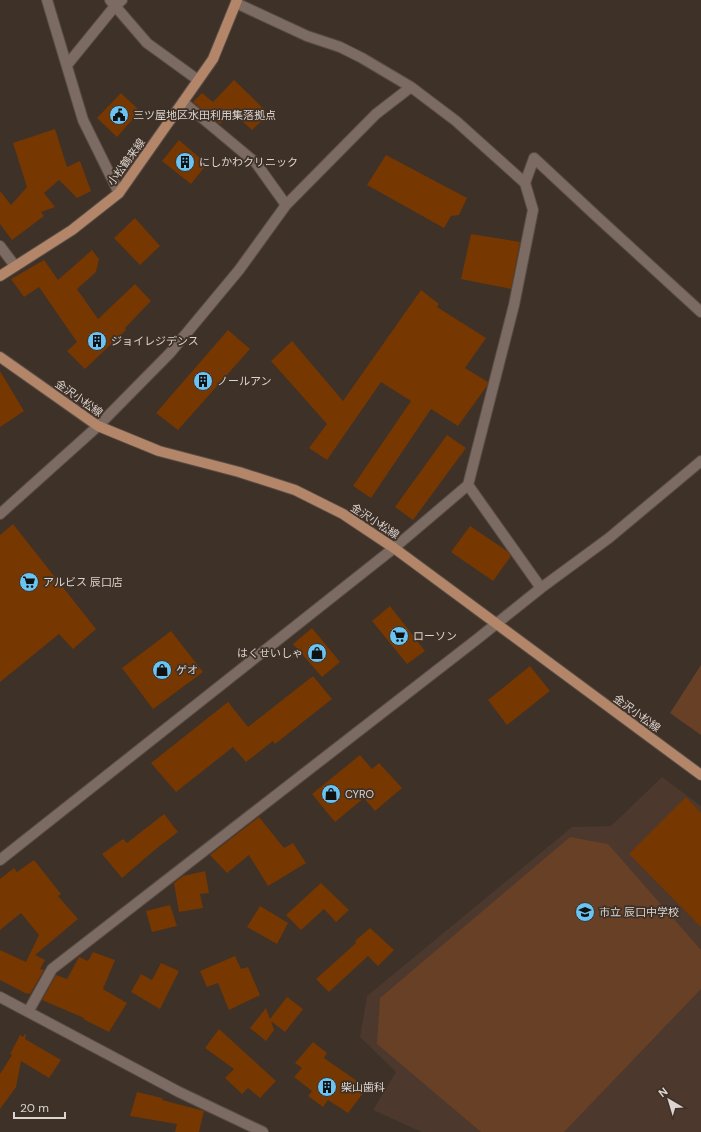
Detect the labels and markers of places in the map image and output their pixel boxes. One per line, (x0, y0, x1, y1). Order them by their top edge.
public building icon: 三ツ屋地区水田利用集落拠点 (108, 104, 130, 126)
place label: 三ツ屋地区水田利用集落拠点 (133, 108, 276, 122)
building icon: にしかわクリニック (174, 151, 196, 173)
place label: にしかわクリニック (199, 155, 298, 169)
building icon: ジョイレジデンス (86, 330, 108, 352)
place label: ジョイレジデンス (111, 334, 199, 348)
building icon: ノールアン (192, 370, 214, 392)
place label: ノールアン (217, 374, 272, 388)
supermarket icon: アルビス 辰口店 (18, 571, 40, 593)
place label: アルビス 辰口店 (43, 575, 123, 589)
supermarket icon: ローソン (388, 625, 410, 647)
place label: ローソン (413, 629, 457, 643)
shop icon: はくせいしゃ (306, 642, 328, 664)
place label: はくせいしゃ (237, 646, 303, 660)
shop icon: ゲオ (151, 659, 173, 681)
place label: ゲオ (176, 663, 198, 677)
shop icon: CYRO (320, 783, 342, 805)
place label: CYRO (345, 787, 374, 801)
school or university icon: 市立 辰口中学校 (574, 901, 596, 923)
place label: 市立 辰口中学校 (599, 905, 679, 919)
building icon: 柴山歯科 (316, 1076, 338, 1098)
place label: 柴山歯科 (341, 1080, 385, 1094)

